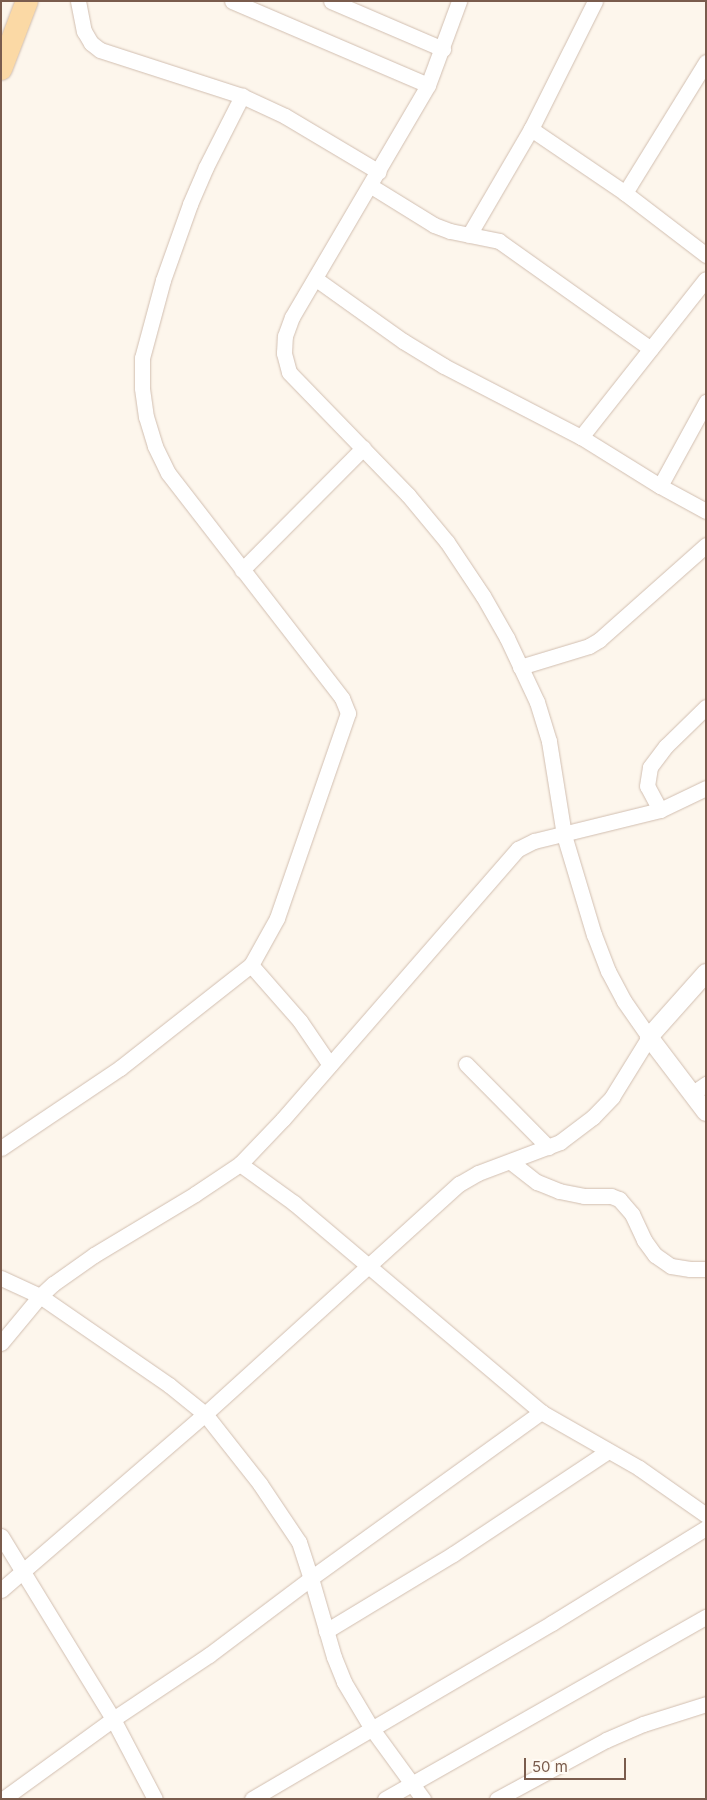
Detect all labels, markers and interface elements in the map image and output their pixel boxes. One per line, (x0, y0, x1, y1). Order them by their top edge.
scale bar (527, 1748, 630, 1780)
text: 50 m (532, 1757, 568, 1776)

